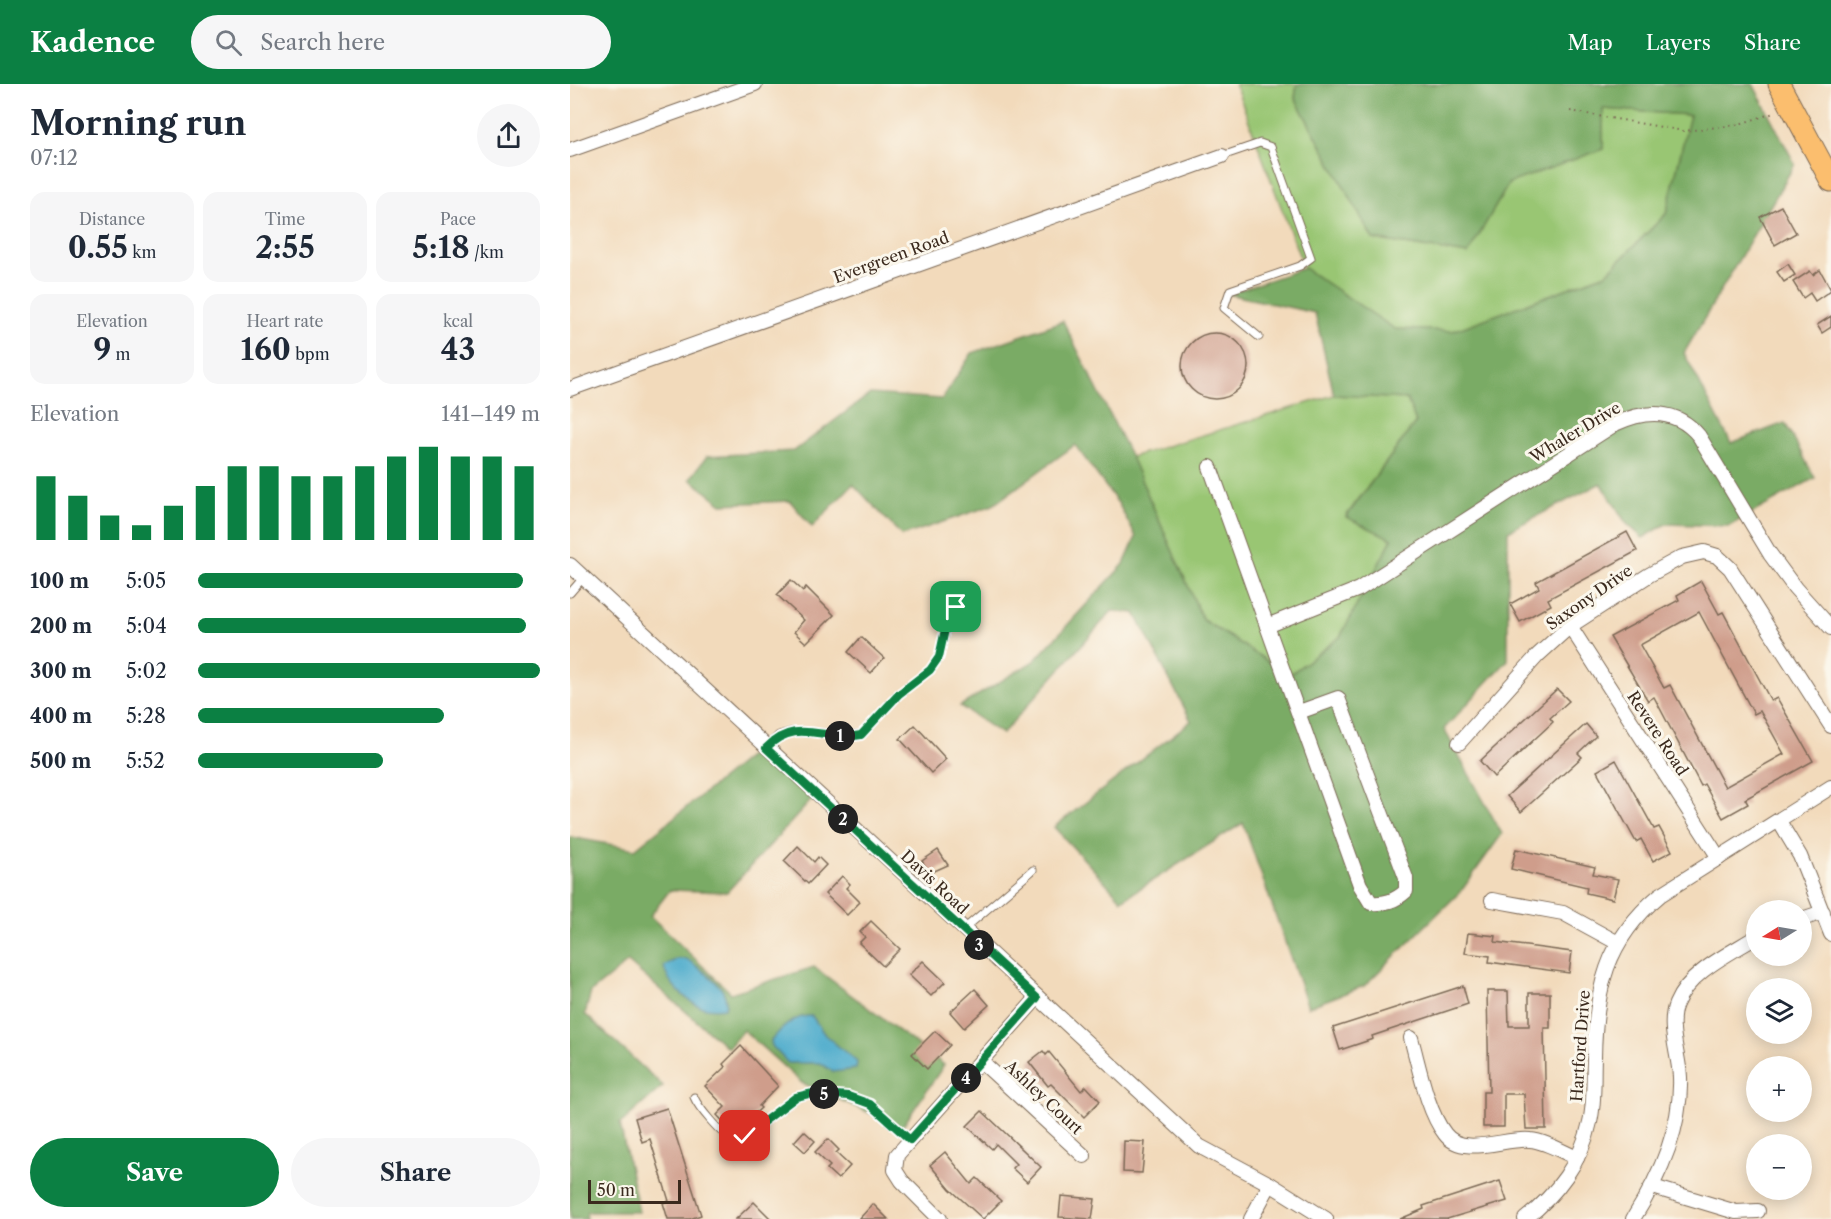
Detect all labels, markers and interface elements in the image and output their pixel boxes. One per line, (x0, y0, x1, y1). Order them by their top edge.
search box (191, 15, 611, 69)
text: Kadence (30, 25, 155, 59)
icon: search (212, 26, 245, 59)
text: Search here (260, 29, 385, 56)
text: Map (1568, 30, 1613, 55)
text: Layers (1646, 30, 1711, 55)
text: Share (1744, 30, 1801, 55)
text: Morning run (30, 103, 246, 144)
button: share (477, 104, 540, 167)
text: 07:12 (30, 146, 78, 170)
text: Distance (79, 209, 145, 229)
text: Time (265, 209, 305, 229)
text: Pace (440, 209, 476, 229)
street label: Evergreen Road (830, 227, 952, 287)
text: 0.55 (68, 229, 128, 266)
text: 2:55 (255, 229, 315, 266)
text: 5:18 (412, 229, 470, 266)
text: km (128, 242, 156, 262)
text: /km (470, 242, 504, 262)
text: Elevation (76, 311, 148, 331)
text: Heart rate (246, 311, 324, 331)
text: kcal (443, 311, 473, 331)
text: 9 (93, 331, 111, 368)
text: 160 (240, 331, 291, 368)
text: 43 (441, 331, 475, 368)
text: m (111, 344, 131, 364)
text: bpm (291, 344, 330, 364)
street label: Whaler Drive (1525, 397, 1624, 467)
text: Elevation (30, 402, 119, 426)
text: 141–149 m (441, 402, 540, 426)
street label: Saxony Drive (1542, 560, 1636, 634)
text: 100 m (30, 569, 89, 593)
text: 5:05 (126, 569, 166, 593)
pin (930, 581, 981, 632)
icon: arrive (939, 590, 972, 623)
text: 200 m (30, 614, 92, 638)
text: 5:04 (126, 614, 167, 638)
text: 300 m (30, 659, 92, 683)
text: 5:02 (126, 659, 167, 683)
street label: Revere Road (1623, 687, 1693, 779)
text: 400 m (30, 704, 92, 728)
text: 5:28 (126, 704, 166, 728)
pin: 1 (825, 721, 855, 751)
text: 1 (836, 726, 844, 746)
text: 500 m (30, 749, 91, 773)
text: 5:52 (126, 749, 165, 773)
pin: 2 (828, 804, 858, 834)
text: 2 (838, 809, 848, 829)
street label: Davis Road (897, 846, 973, 919)
north arrow (1746, 900, 1812, 966)
map controls (1746, 900, 1812, 1200)
pin: 3 (964, 930, 994, 960)
text: 3 (974, 935, 984, 955)
button: layers (1746, 978, 1812, 1044)
street label: Hartford Drive (1566, 989, 1594, 1102)
street label: Ashley Court (1000, 1055, 1087, 1138)
button: + (1746, 1056, 1812, 1122)
pin: 4 (951, 1063, 981, 1093)
text: 4 (961, 1068, 971, 1088)
pin: 5 (809, 1079, 839, 1109)
text: 5 (820, 1084, 828, 1104)
pin (719, 1110, 770, 1161)
icon: check (728, 1119, 761, 1152)
button: − (1746, 1134, 1812, 1200)
button: Save (30, 1138, 279, 1207)
button: Share (291, 1138, 540, 1207)
scale bar (588, 1177, 681, 1204)
text: 50 m (597, 1180, 635, 1200)

